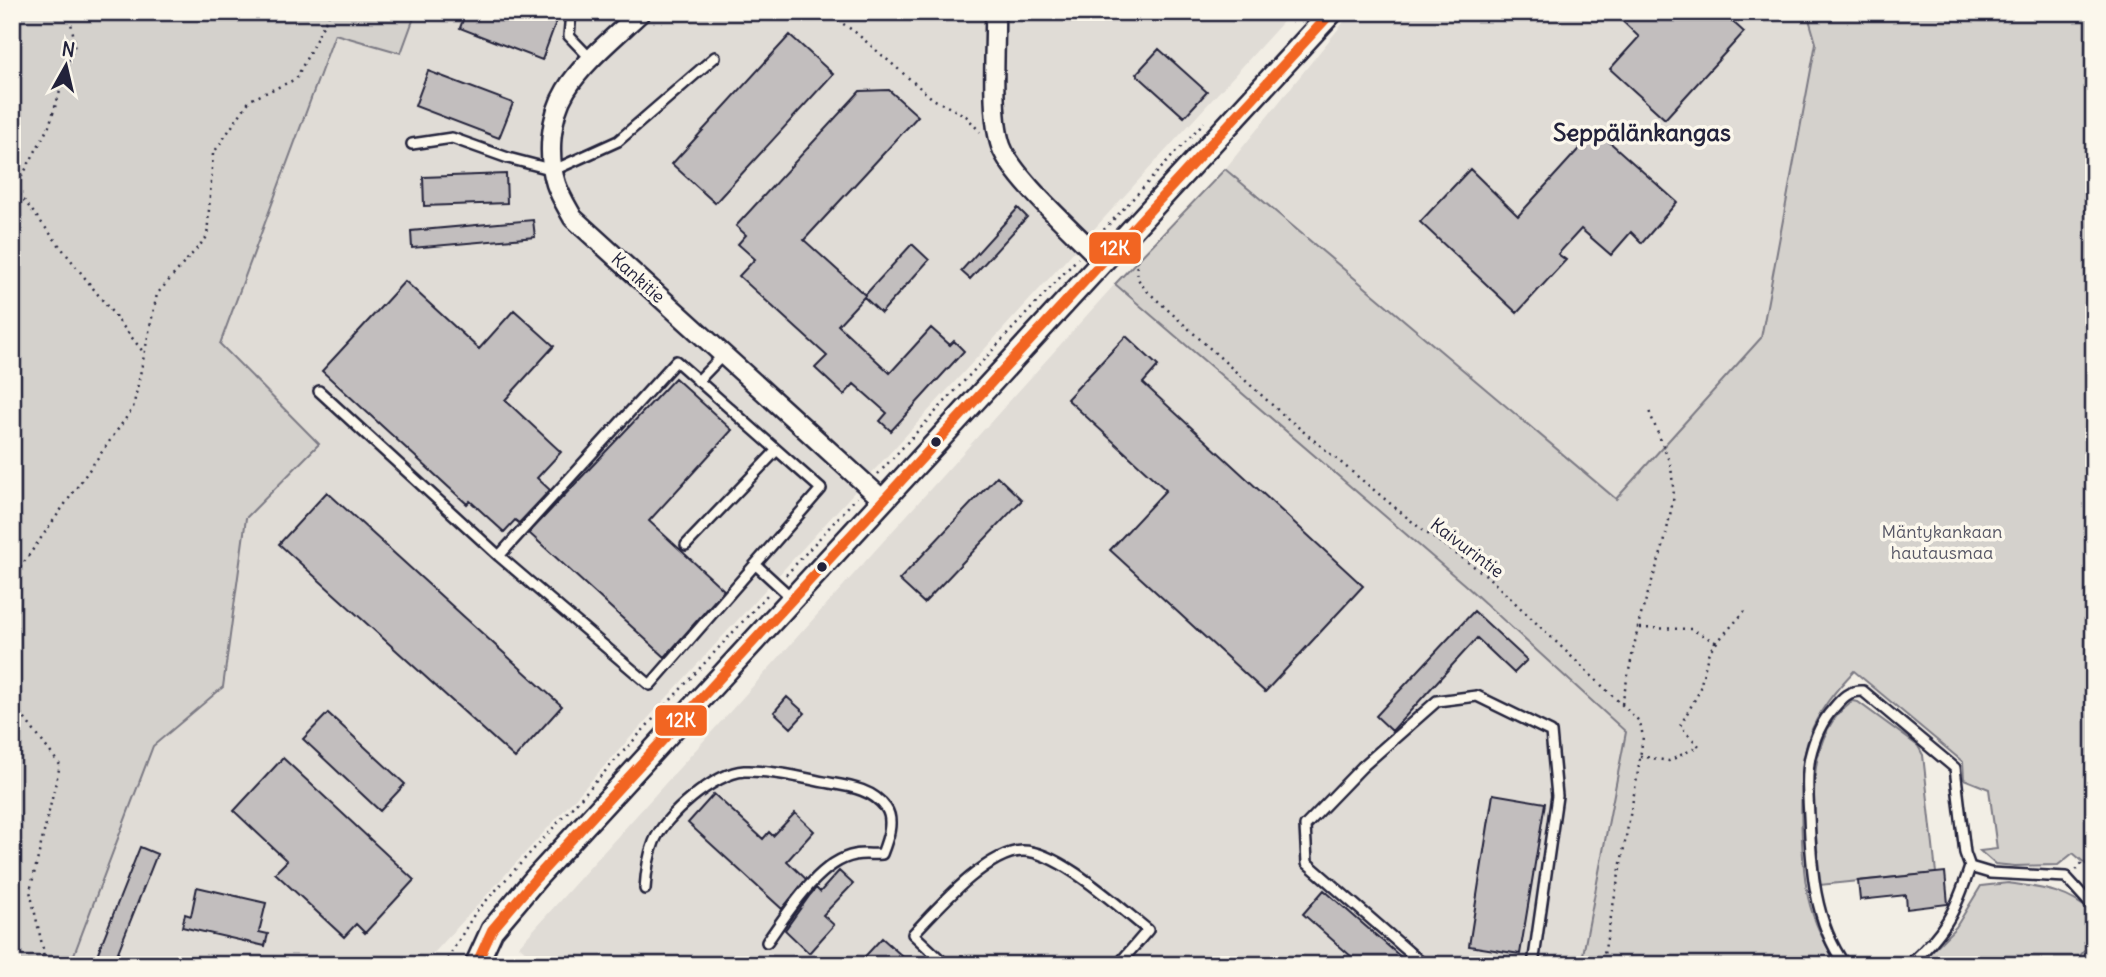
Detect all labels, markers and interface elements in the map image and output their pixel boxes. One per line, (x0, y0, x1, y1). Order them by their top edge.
north arrow (32, 32, 102, 102)
text: N (60, 36, 77, 62)
district label: Seppälänkangas (1553, 117, 1731, 147)
line badge: 12K (1088, 231, 1142, 265)
text: 12K (1100, 236, 1130, 260)
street label: Kankitie (607, 247, 670, 308)
unlabelled marker (929, 435, 943, 449)
street label: Kaivurintie (1426, 513, 1509, 583)
park label: Mäntykankaan hautausmaa (1881, 520, 2003, 564)
unlabelled marker (815, 560, 829, 574)
line badge: 12K (654, 704, 708, 737)
text: 12K (666, 708, 696, 732)

